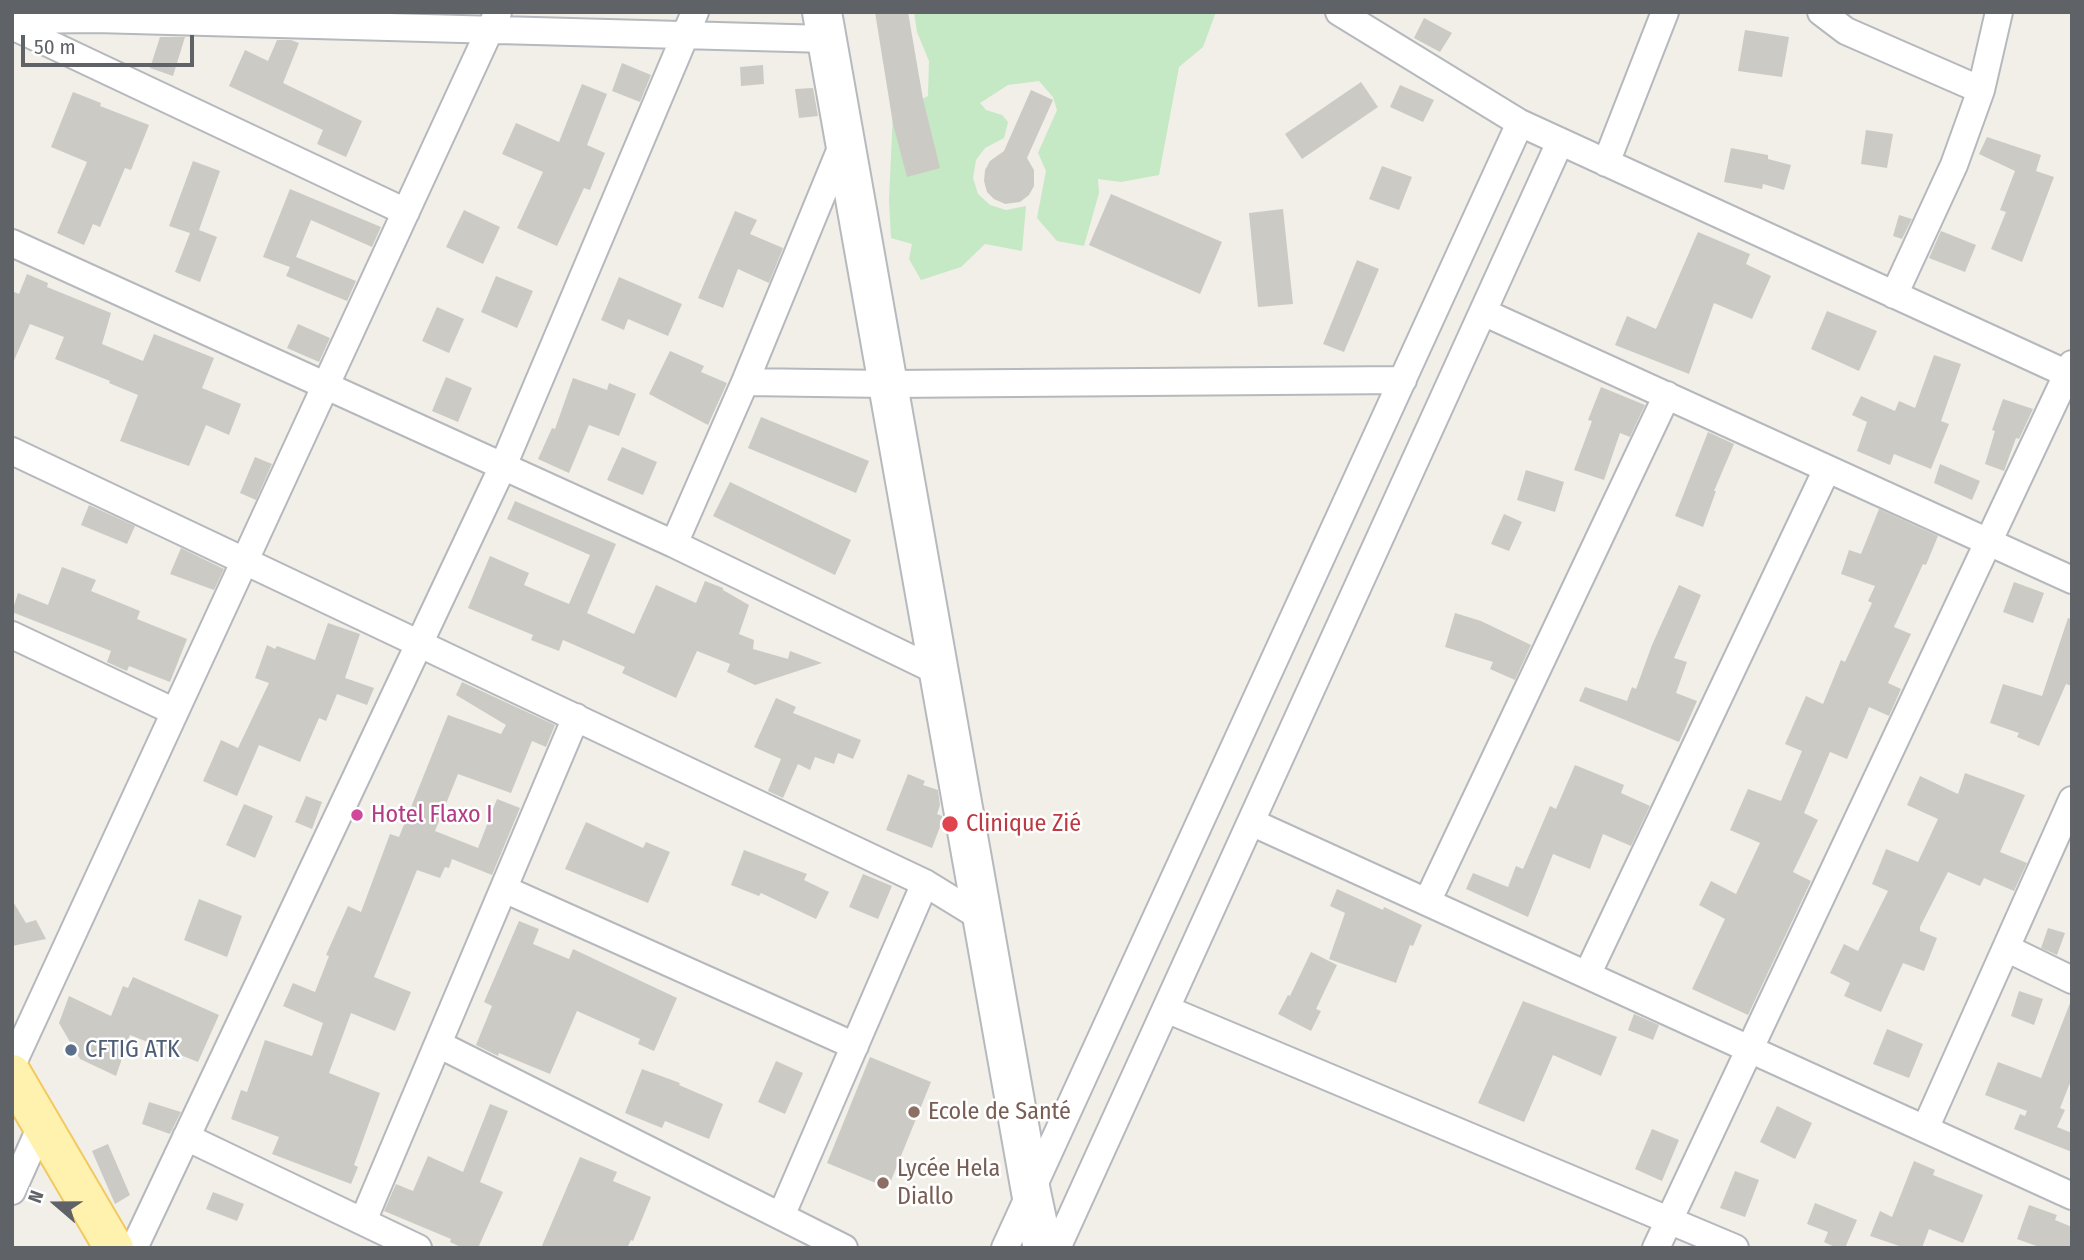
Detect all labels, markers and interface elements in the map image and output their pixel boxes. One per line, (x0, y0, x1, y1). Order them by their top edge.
scale bar (24, 21, 198, 65)
text: 50 m (34, 34, 76, 60)
place label: Hotel Flaxo I (371, 801, 493, 829)
marker: Hotel Flaxo I (349, 807, 365, 823)
place label: Clinique Zié (966, 810, 1081, 838)
marker: Clinique Zié (940, 814, 960, 834)
place label: CFTIG ATK (85, 1036, 180, 1064)
marker: CFTIG ATK (63, 1042, 79, 1058)
place label: Ecole de Santé (928, 1098, 1071, 1126)
marker: Ecole de Santé (906, 1104, 922, 1120)
place label: Lycée Hela Diallo (897, 1155, 1000, 1211)
north arrow (21, 1169, 91, 1239)
marker: Lycée Hela Diallo (875, 1175, 891, 1191)
text: N (23, 1187, 49, 1206)

